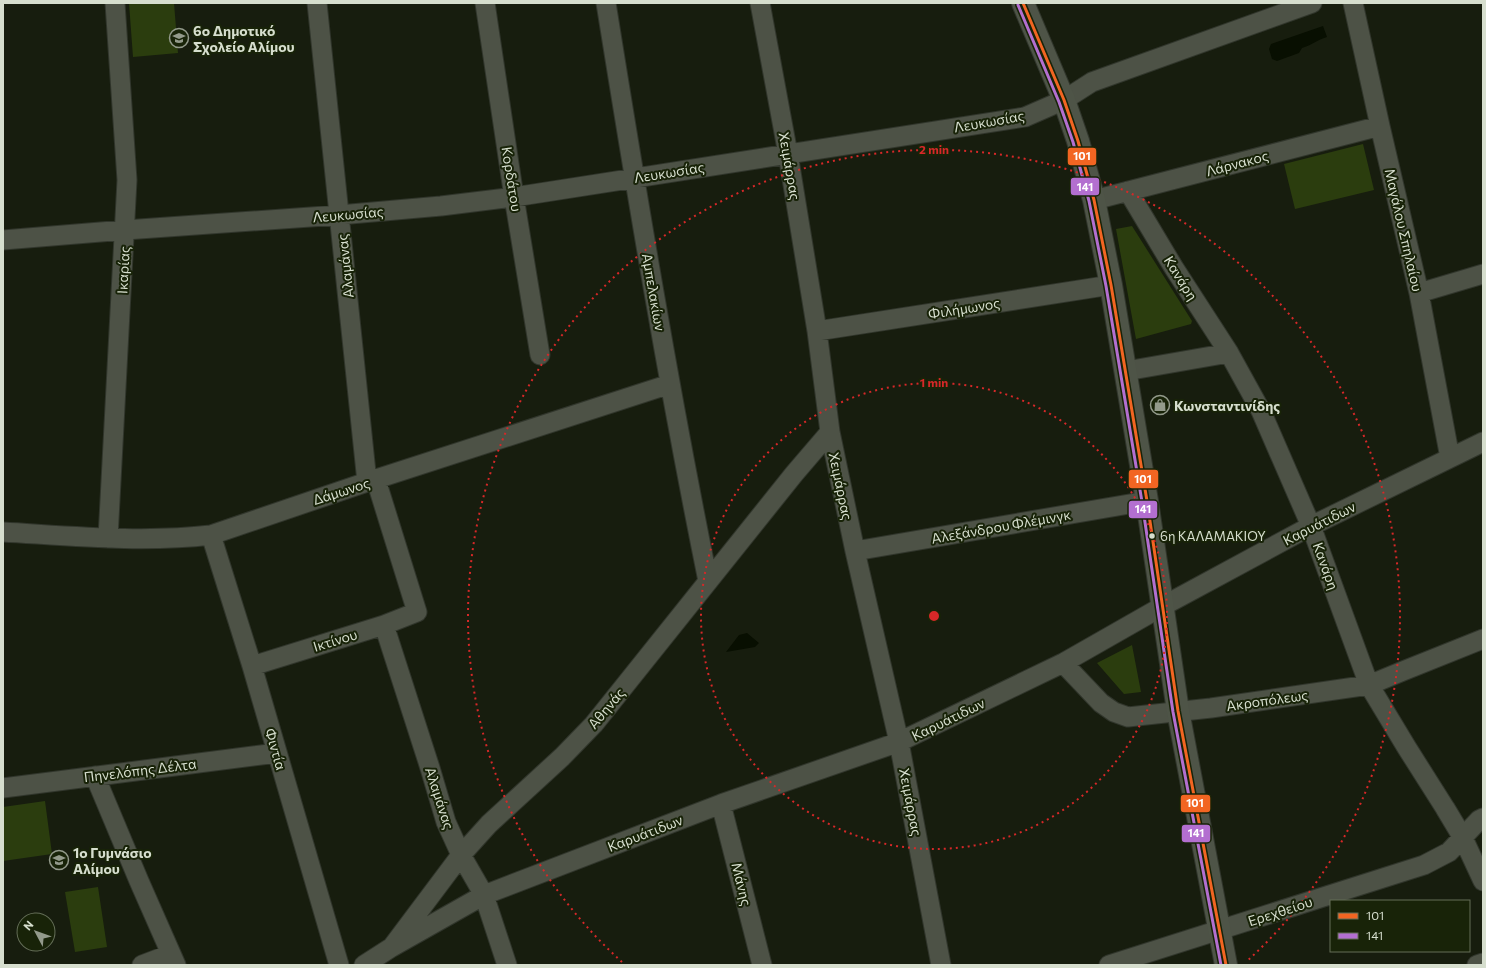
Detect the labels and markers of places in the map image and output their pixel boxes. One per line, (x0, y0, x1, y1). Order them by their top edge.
place label: 6ο Δημοτικό Σχολείο Αλίμου (193, 22, 295, 55)
school or university icon: 6ο Δημοτικό Σχολείο Αλίμου (168, 27, 190, 49)
shop icon: Κωνσταντινίδης (1149, 394, 1171, 416)
place label: Κωνσταντινίδης (1174, 397, 1280, 414)
place label: 6η ΚΑΛΑΜΑΚΙΟΥ (1160, 528, 1266, 544)
marker: 6η ΚΑΛΑΜΑΚΙΟΥ (1147, 531, 1157, 541)
centre of rings (927, 609, 941, 623)
place label: 1ο Γυμνάσιο Αλίμου (73, 844, 152, 877)
school or university icon: 1ο Γυμνάσιο Αλίμου (48, 849, 70, 871)

